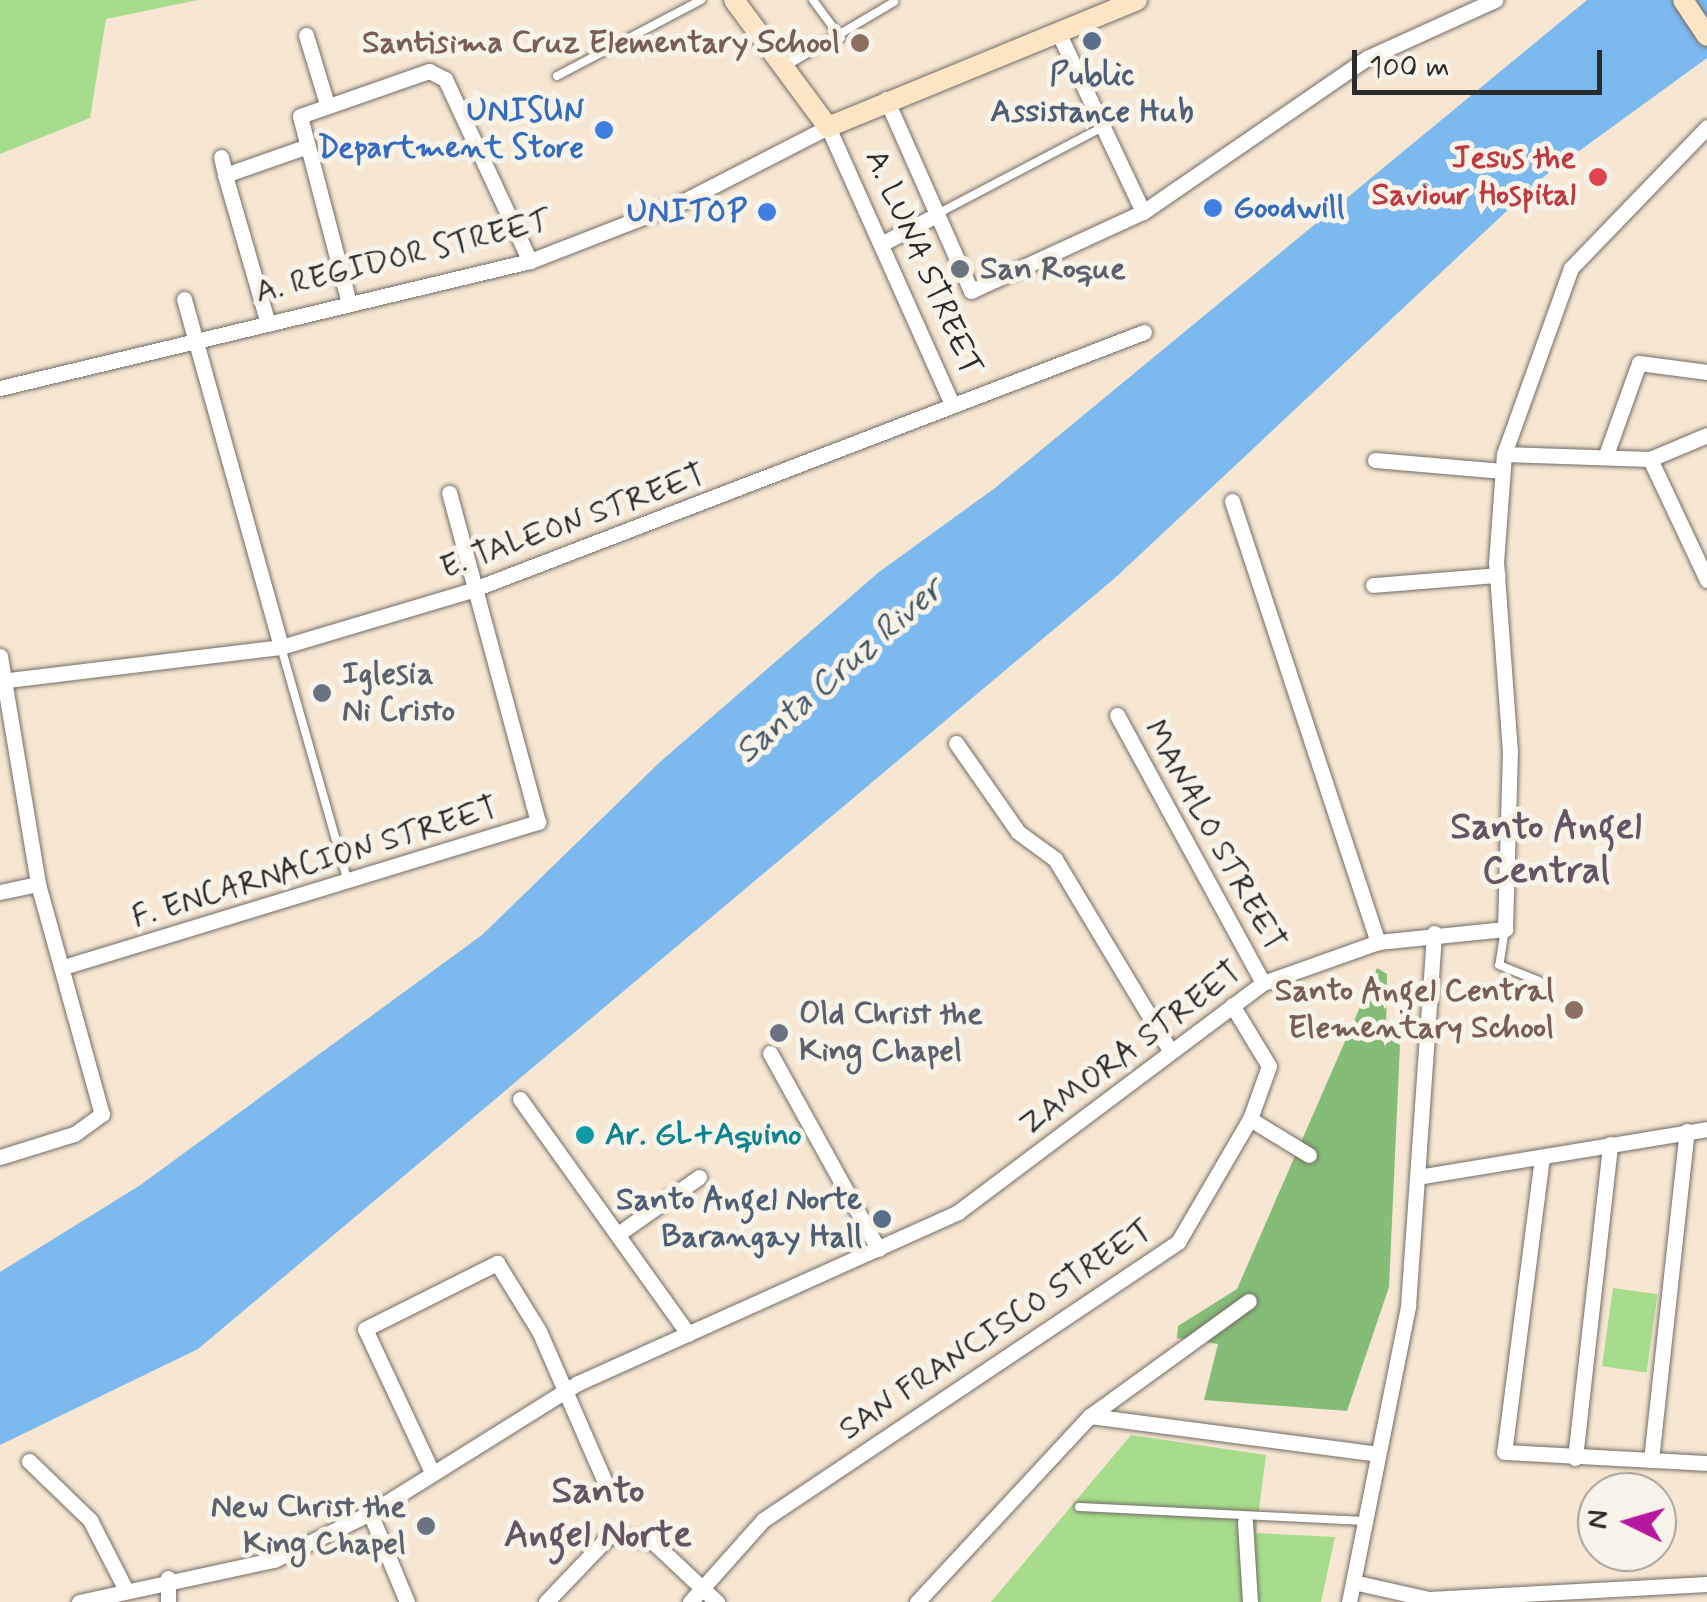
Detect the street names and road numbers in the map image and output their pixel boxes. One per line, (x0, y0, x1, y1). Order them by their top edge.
street label: A. LUNA STREET (855, 142, 991, 384)
street label: A. REGIDOR STREET (251, 202, 555, 312)
street label: E. TALEON STREET (435, 456, 711, 588)
street label: MANALO STREET (1135, 714, 1293, 958)
street label: F. ENCARNACION STREET (127, 789, 503, 937)
street label: ZAMORA STREET (1012, 953, 1250, 1145)
street label: SAN FRANCISCO STREET (831, 1210, 1161, 1450)

